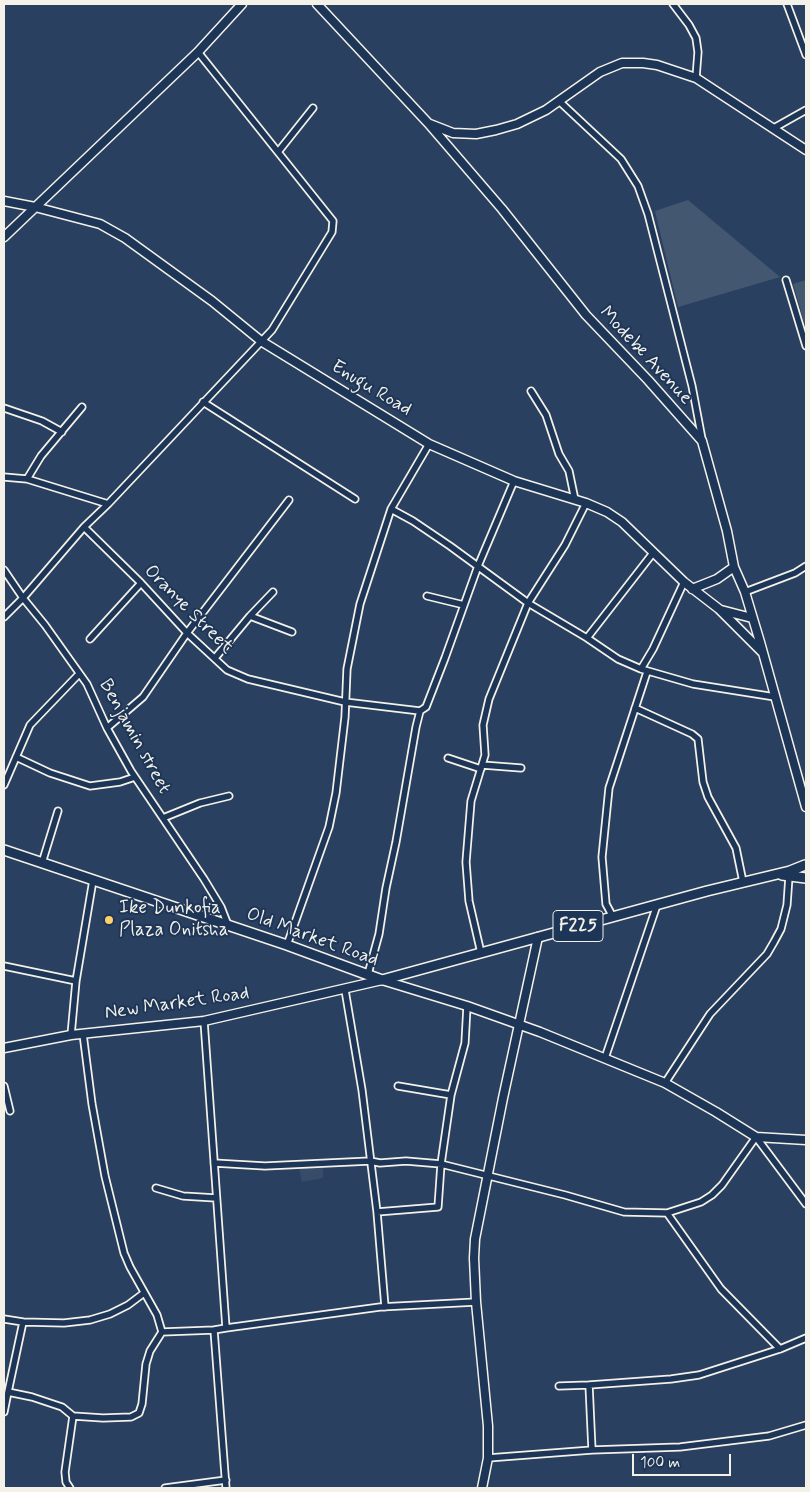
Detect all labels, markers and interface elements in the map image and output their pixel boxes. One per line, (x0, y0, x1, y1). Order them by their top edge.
street label: Modebe Avenue (594, 302, 696, 410)
street label: Enugu Road (327, 356, 415, 422)
street label: Oranye Street (139, 561, 237, 659)
street label: Benjamin street (93, 676, 175, 798)
place label: Ike Dunkofia Plaza Onitsha (119, 898, 228, 942)
street label: Old Market Road (243, 904, 381, 972)
road number: F225 (553, 910, 603, 941)
marker: Ike Dunkofia Plaza Onitsha (103, 914, 115, 926)
street label: New Market Road (103, 983, 251, 1025)
scale bar (635, 1444, 734, 1476)
text: 100 m (640, 1453, 680, 1473)

